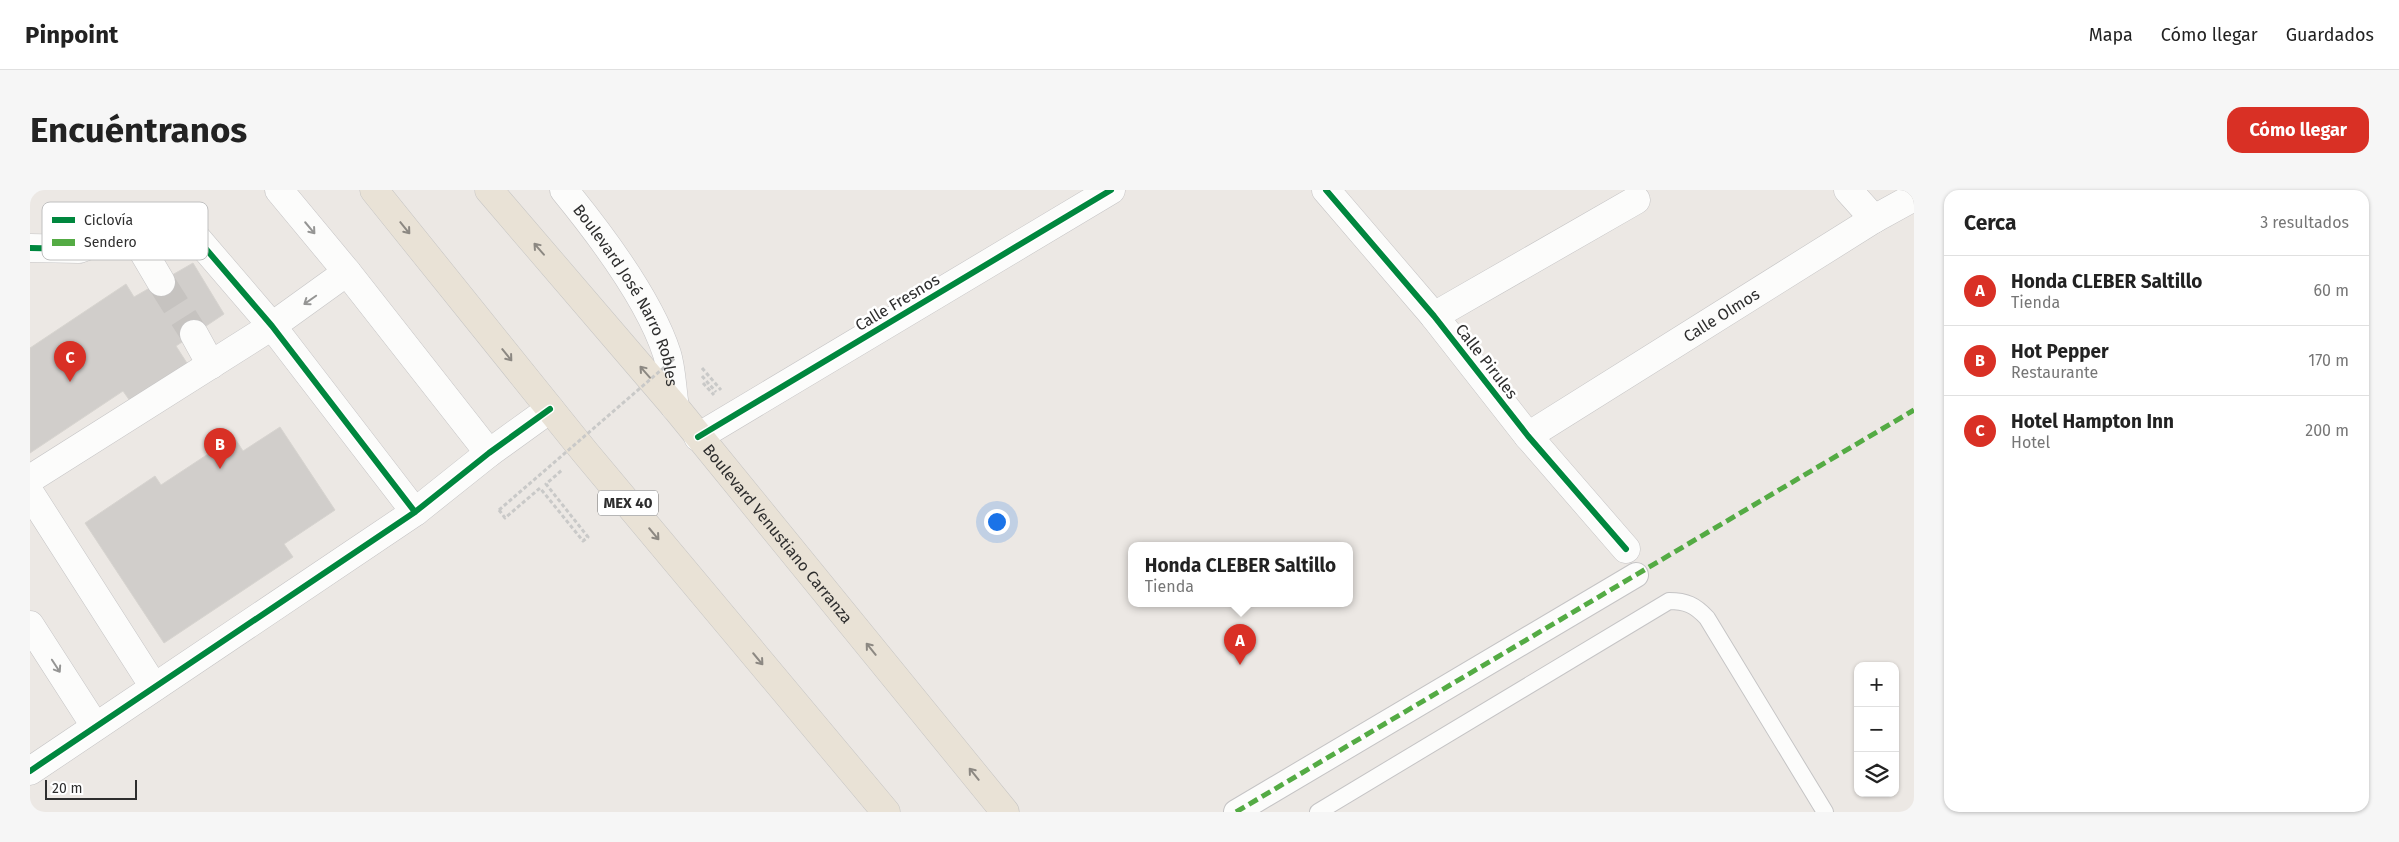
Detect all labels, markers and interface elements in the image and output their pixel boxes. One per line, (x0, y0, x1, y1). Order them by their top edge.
text: Pinpoint (25, 21, 118, 49)
text: Mapa (2089, 24, 2133, 46)
text: Cómo llegar (2161, 24, 2258, 46)
text: Guardados (2286, 24, 2374, 46)
button: Cómo llegar (2227, 107, 2369, 153)
text: Encuéntranos (30, 109, 247, 151)
street label: Boulevard José Narro Robles (569, 201, 681, 387)
legend (42, 202, 208, 260)
text: Cerca (1964, 210, 2016, 236)
text: Ciclovía (84, 212, 133, 229)
text: 3 resultados (2260, 213, 2349, 232)
one-way arrow (304, 221, 316, 234)
one-way arrow (399, 221, 410, 234)
text: Sendero (84, 234, 137, 251)
one-way arrow (534, 243, 545, 256)
street label: Calle Fresnos (852, 270, 943, 335)
text: Honda CLEBER Saltillo (2011, 270, 2202, 293)
text: A (1975, 281, 1985, 300)
text: 60 m (2314, 281, 2349, 300)
street label: Calle Olmos (1680, 284, 1763, 346)
text: Tienda (2011, 293, 2060, 312)
one-way arrow (303, 295, 317, 305)
street label: Calle Pirules (1452, 320, 1522, 403)
text: Hot Pepper (2011, 340, 2109, 363)
pin: C (54, 341, 86, 382)
one-way arrow (501, 348, 512, 361)
text: B (1975, 351, 1985, 370)
text: 170 m (2308, 351, 2349, 370)
text: Restaurante (2011, 363, 2098, 382)
one-way arrow (639, 366, 651, 379)
text: Hotel Hampton Inn (2011, 410, 2174, 433)
text: C (1975, 421, 1985, 440)
text: 200 m (2305, 421, 2349, 440)
pin: B (204, 428, 236, 469)
text: Hotel (2011, 433, 2050, 452)
street label: Boulevard Venustiano Carranza (699, 440, 856, 627)
road number: MEX 40 (598, 490, 658, 516)
your location (984, 509, 1010, 535)
one-way arrow (648, 528, 660, 541)
popup (1128, 542, 1353, 607)
text: Honda CLEBER Saltillo (1145, 554, 1336, 577)
text: Tienda (1145, 577, 1194, 596)
pin: A (1224, 624, 1256, 665)
one-way arrow (865, 642, 876, 655)
one-way arrow (753, 652, 764, 665)
one-way arrow (51, 659, 61, 673)
map controls (1854, 662, 1899, 797)
button: + (1854, 662, 1899, 707)
button: − (1854, 707, 1899, 752)
button: layers (1854, 752, 1899, 797)
one-way arrow (968, 768, 979, 781)
scale bar (45, 777, 138, 800)
text: 20 m (52, 780, 82, 797)

